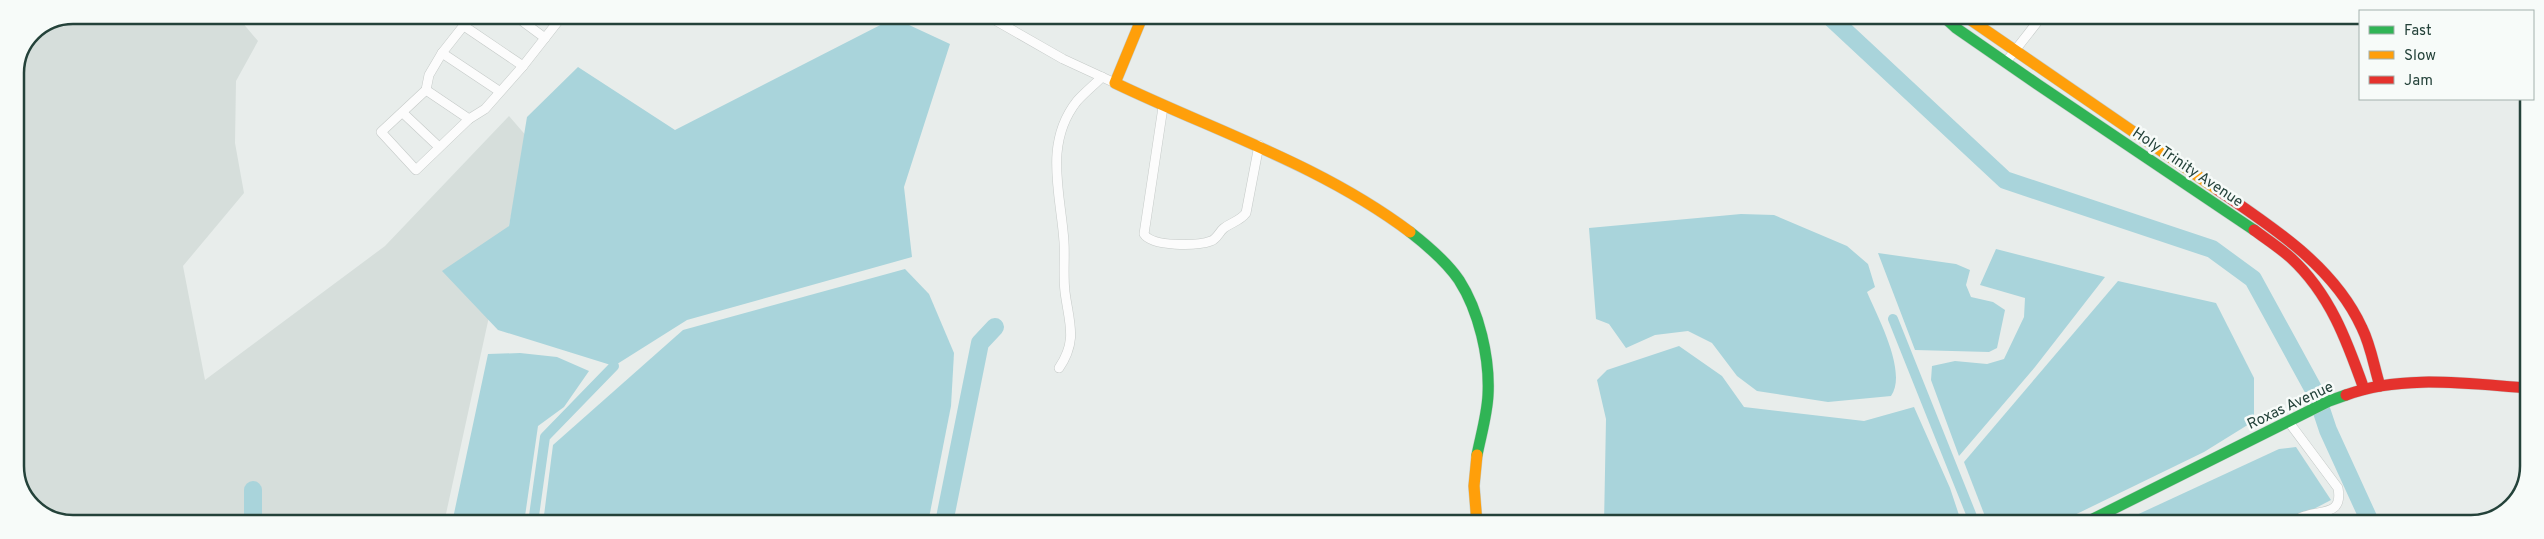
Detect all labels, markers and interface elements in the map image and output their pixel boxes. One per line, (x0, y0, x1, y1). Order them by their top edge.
legend (2359, 10, 2534, 100)
text: Fast (2404, 22, 2432, 41)
text: Slow (2404, 47, 2436, 66)
text: Jam (2404, 72, 2433, 91)
street label: Holy Trinity Avenue (2128, 124, 2246, 212)
street label: Roxas Avenue (2244, 378, 2337, 435)

